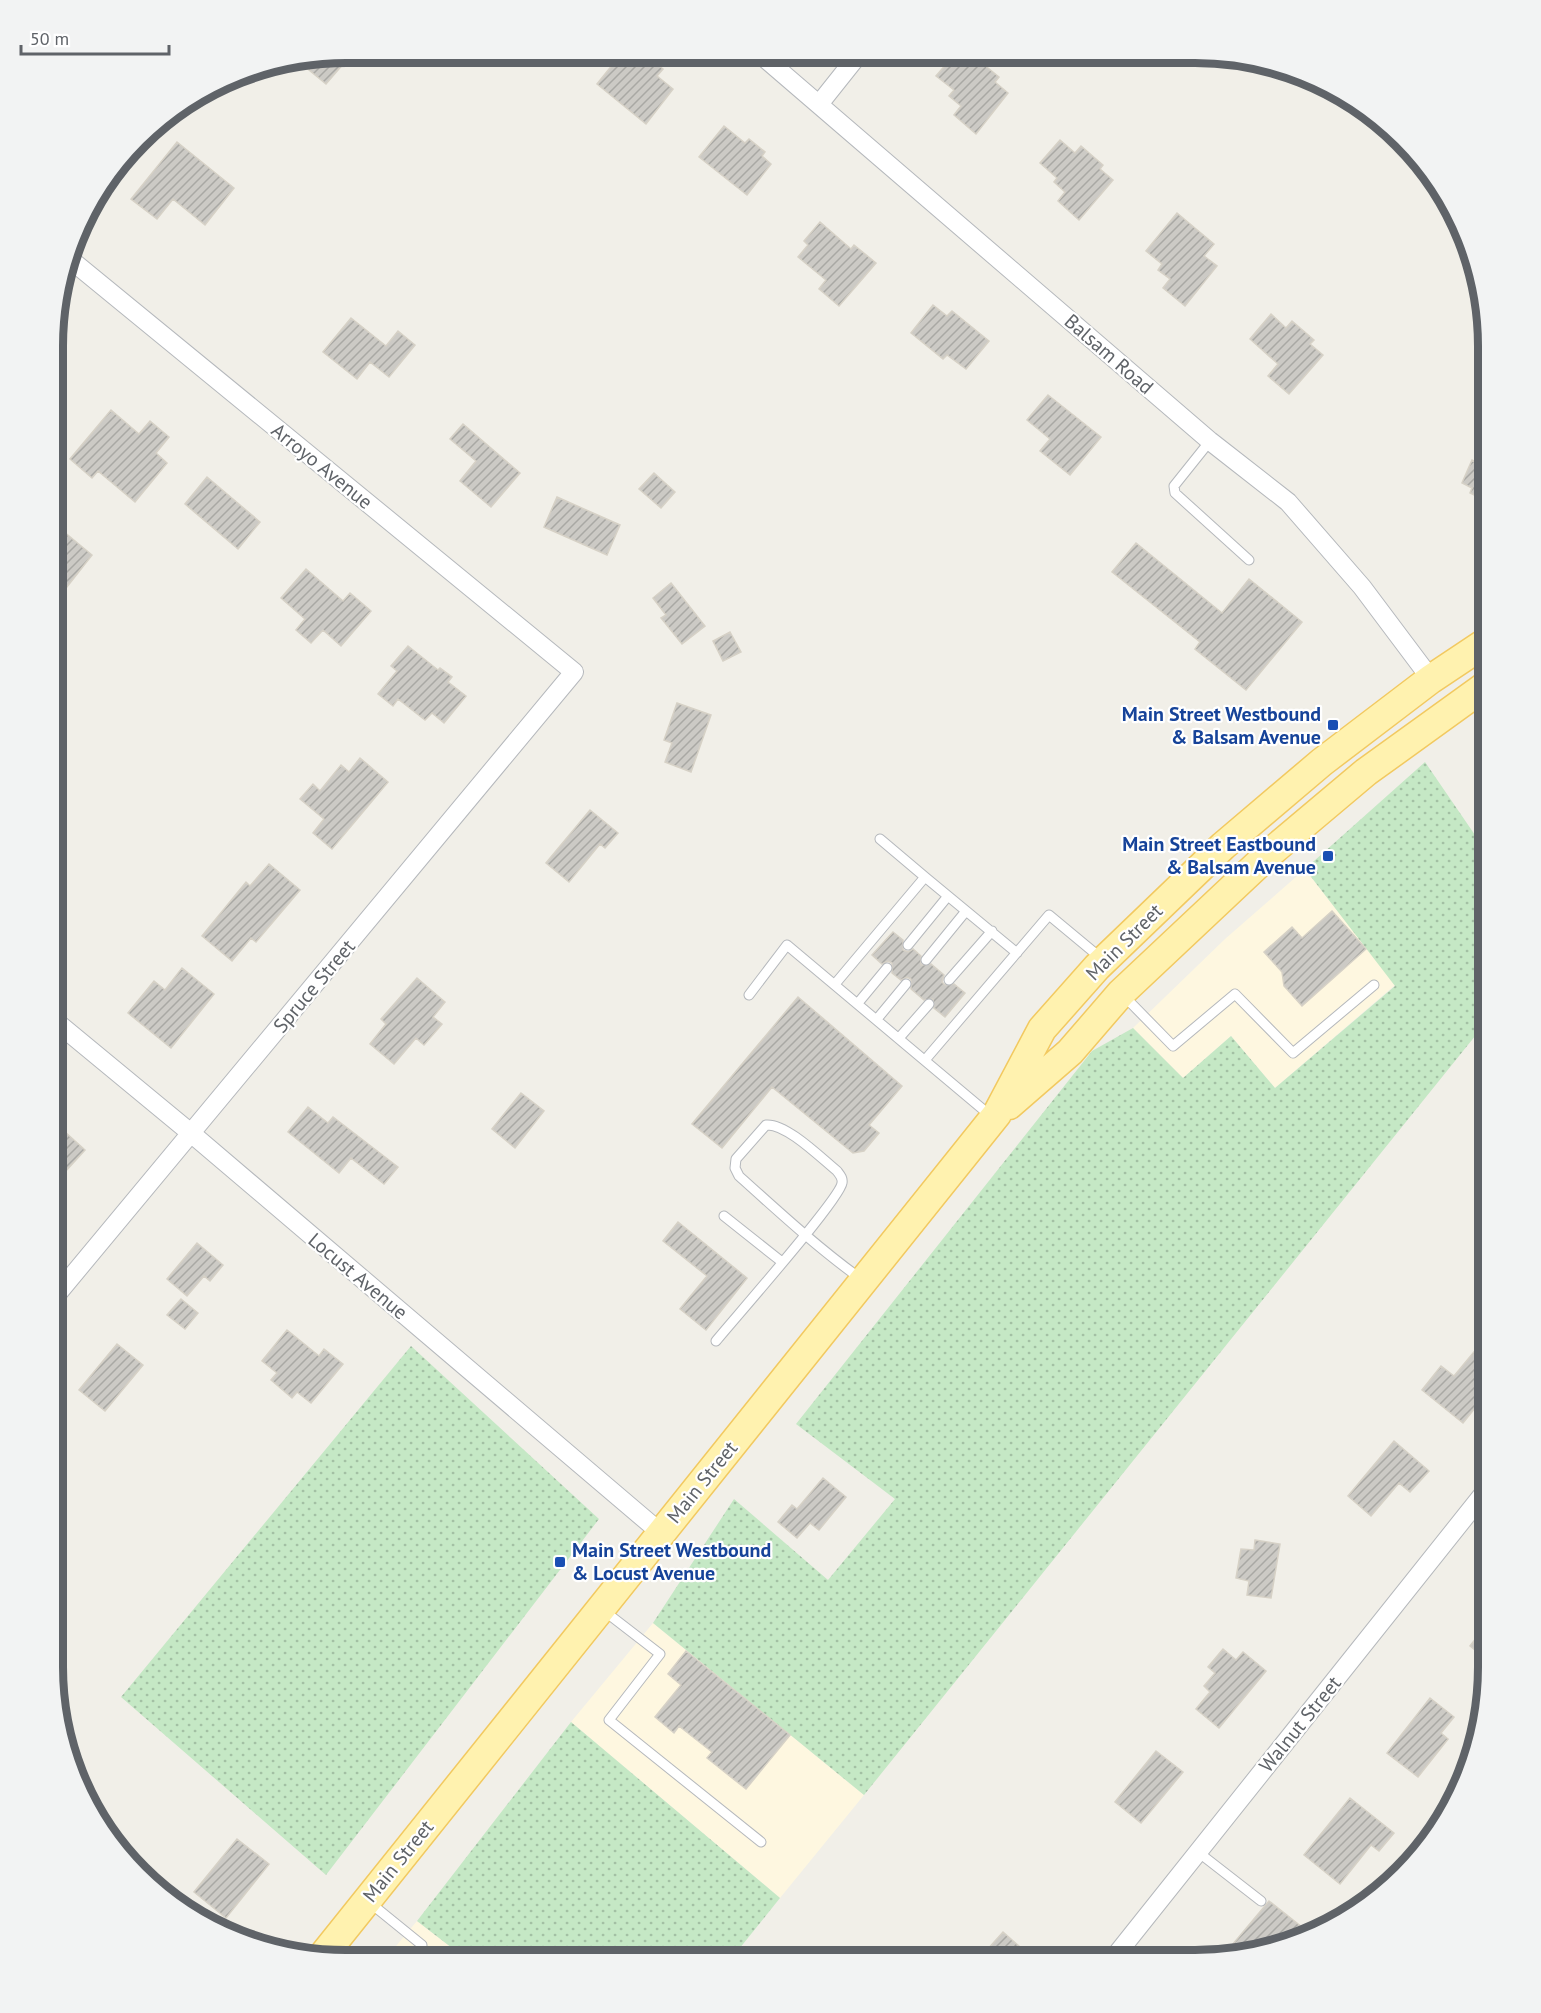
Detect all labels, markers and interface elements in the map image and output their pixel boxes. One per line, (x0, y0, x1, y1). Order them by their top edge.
scale bar (21, 18, 170, 56)
text: 50 m (30, 27, 69, 50)
street label: Balsam Road (1059, 308, 1159, 400)
street label: Arroyo Avenue (266, 417, 378, 515)
place label: Main Street Westbound & Balsam Avenue (1122, 701, 1321, 750)
marker: Main Street Westbound & Balsam Avenue (1326, 718, 1340, 732)
place label: Main Street Eastbound & Balsam Avenue (1122, 831, 1316, 880)
marker: Main Street Eastbound & Balsam Avenue (1321, 849, 1335, 863)
street label: Main Street (1080, 898, 1168, 986)
street label: Spruce Street (267, 934, 361, 1038)
street label: Locust Avenue (303, 1227, 413, 1325)
street label: Main Street (661, 1435, 743, 1528)
place label: Main Street Westbound & Locust Avenue (572, 1537, 771, 1586)
marker: Main Street Westbound & Locust Avenue (553, 1555, 567, 1569)
street label: Walnut Street (1253, 1670, 1347, 1777)
street label: Main Street (357, 1814, 439, 1907)

